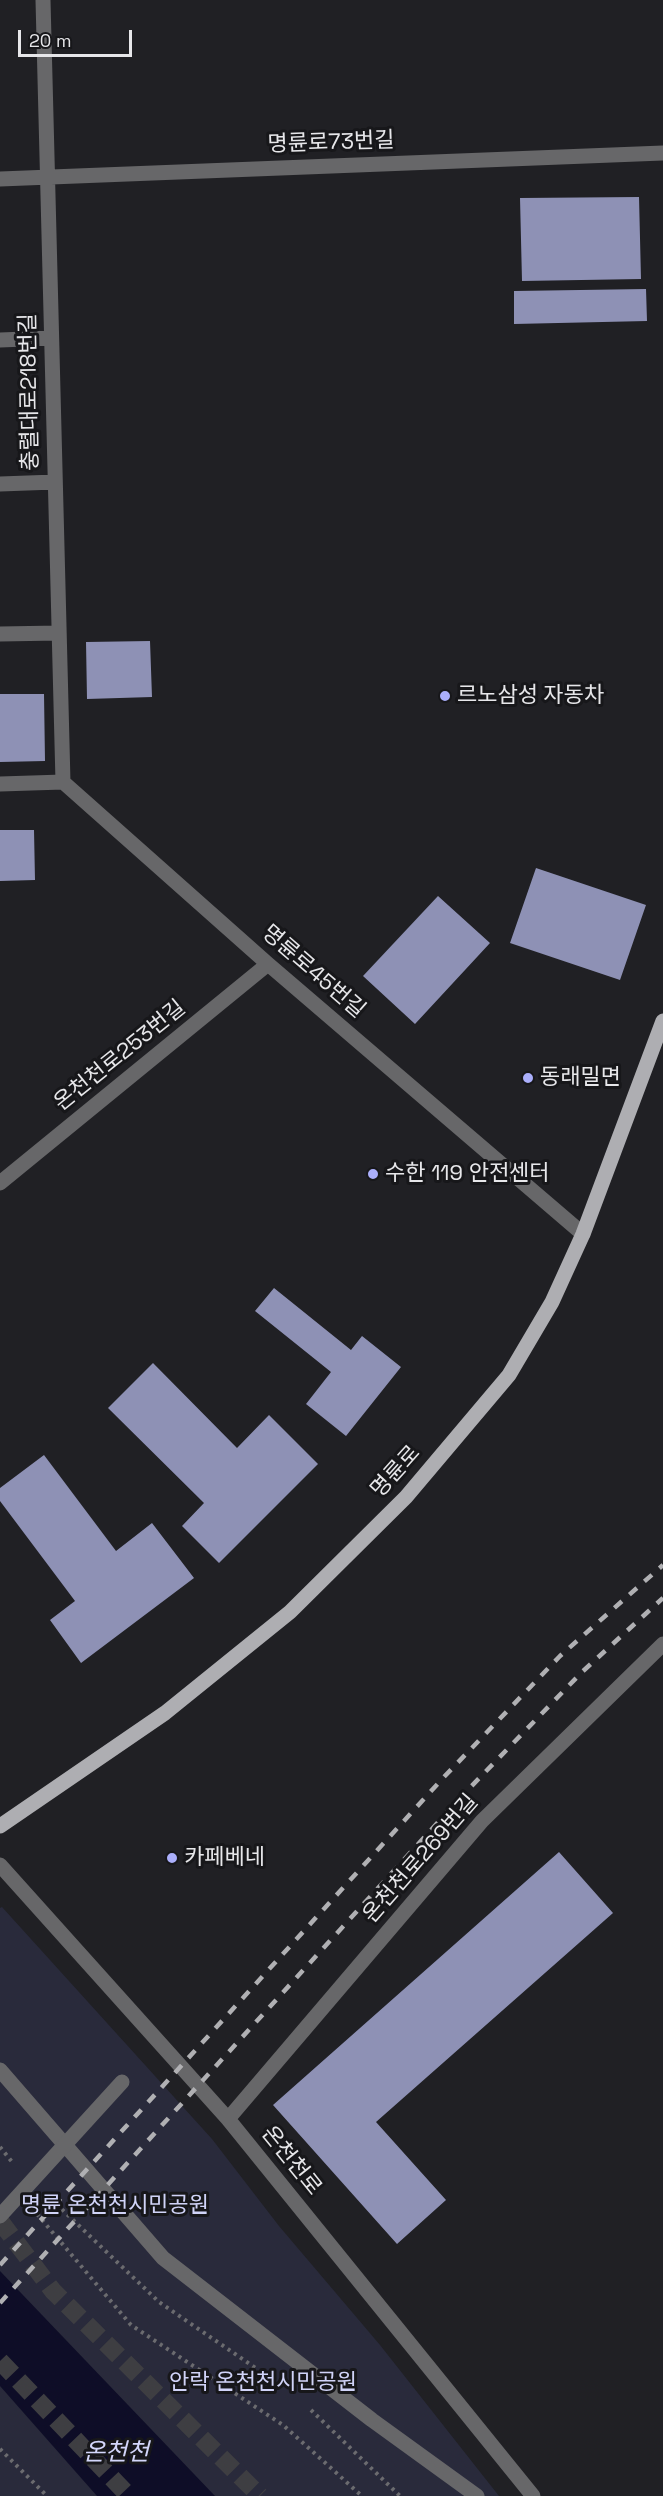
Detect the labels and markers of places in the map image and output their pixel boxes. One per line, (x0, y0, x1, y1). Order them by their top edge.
place label: 르노삼성 자동차 (457, 683, 604, 709)
marker: 르노삼성 자동차 (438, 689, 452, 703)
place label: 동래밀면 (540, 1065, 621, 1091)
marker: 동래밀면 (521, 1071, 535, 1085)
place label: 수한 119 안전센터 (385, 1161, 550, 1187)
marker: 수한 119 안전센터 (366, 1167, 380, 1181)
place label: 카페베네 (184, 1845, 265, 1871)
marker: 카페베네 (165, 1851, 179, 1865)

